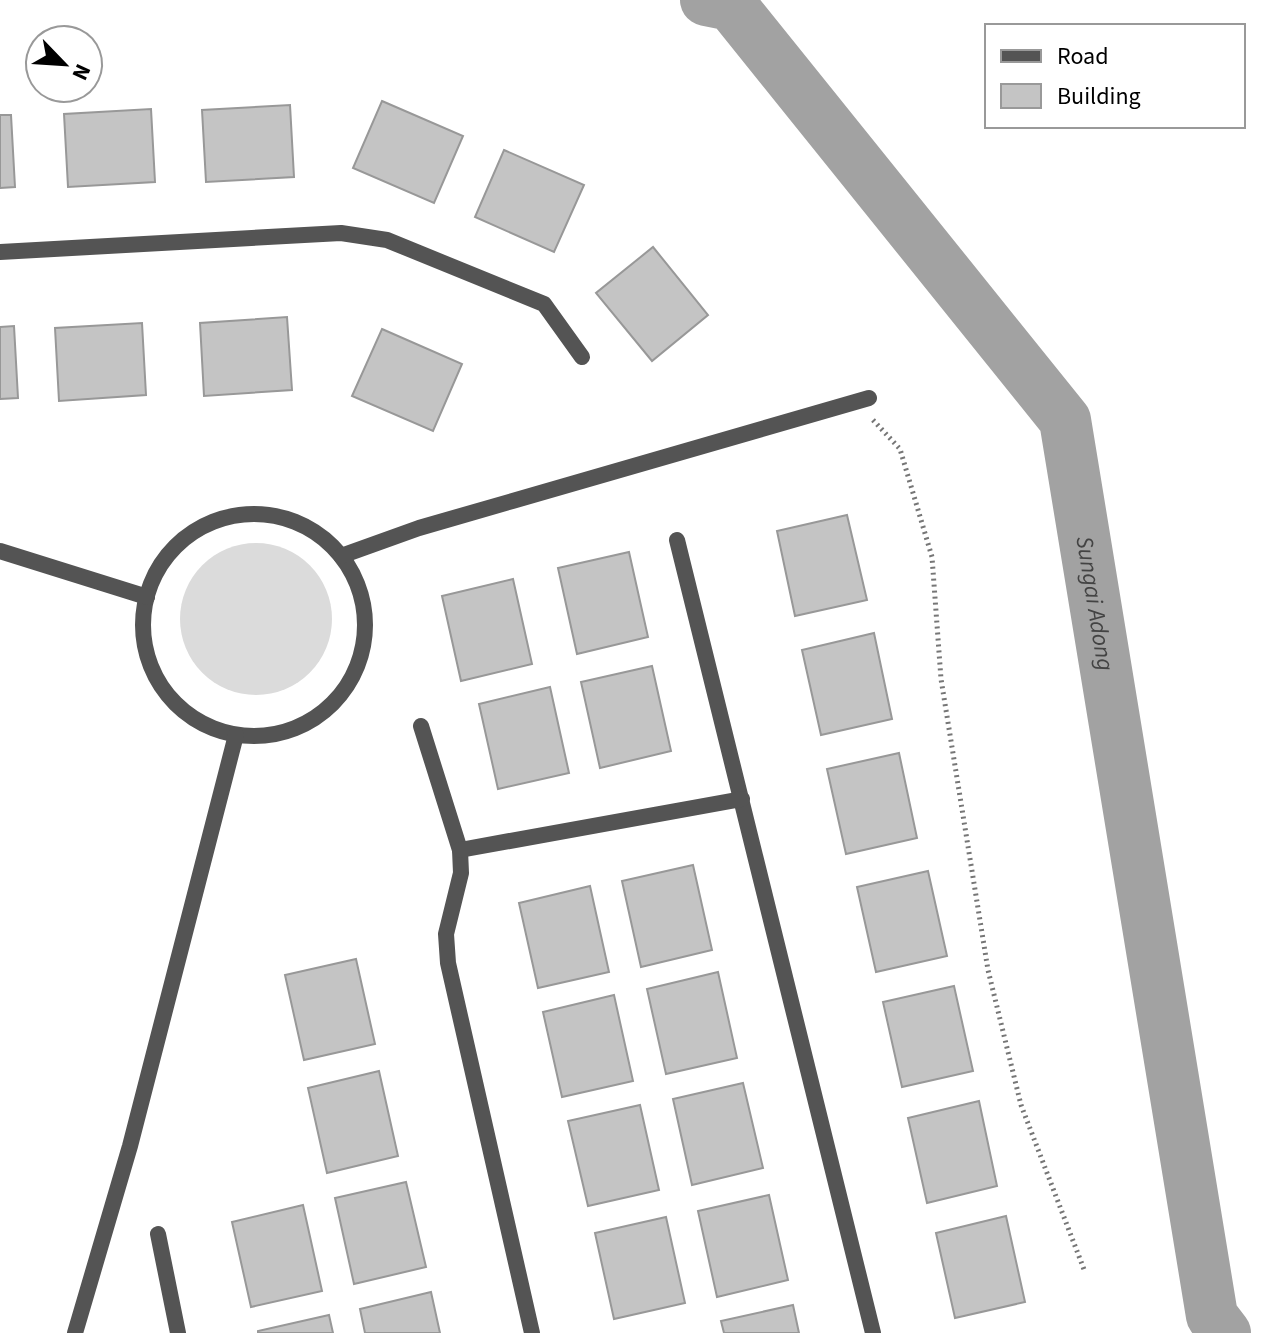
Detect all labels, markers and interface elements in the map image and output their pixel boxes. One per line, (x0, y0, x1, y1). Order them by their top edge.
north arrow (24, 24, 104, 104)
legend (985, 24, 1245, 128)
text: Road (1057, 39, 1109, 74)
text: N (64, 59, 99, 85)
text: Building (1057, 79, 1141, 114)
water label: Sungai Adong (1067, 533, 1123, 673)

